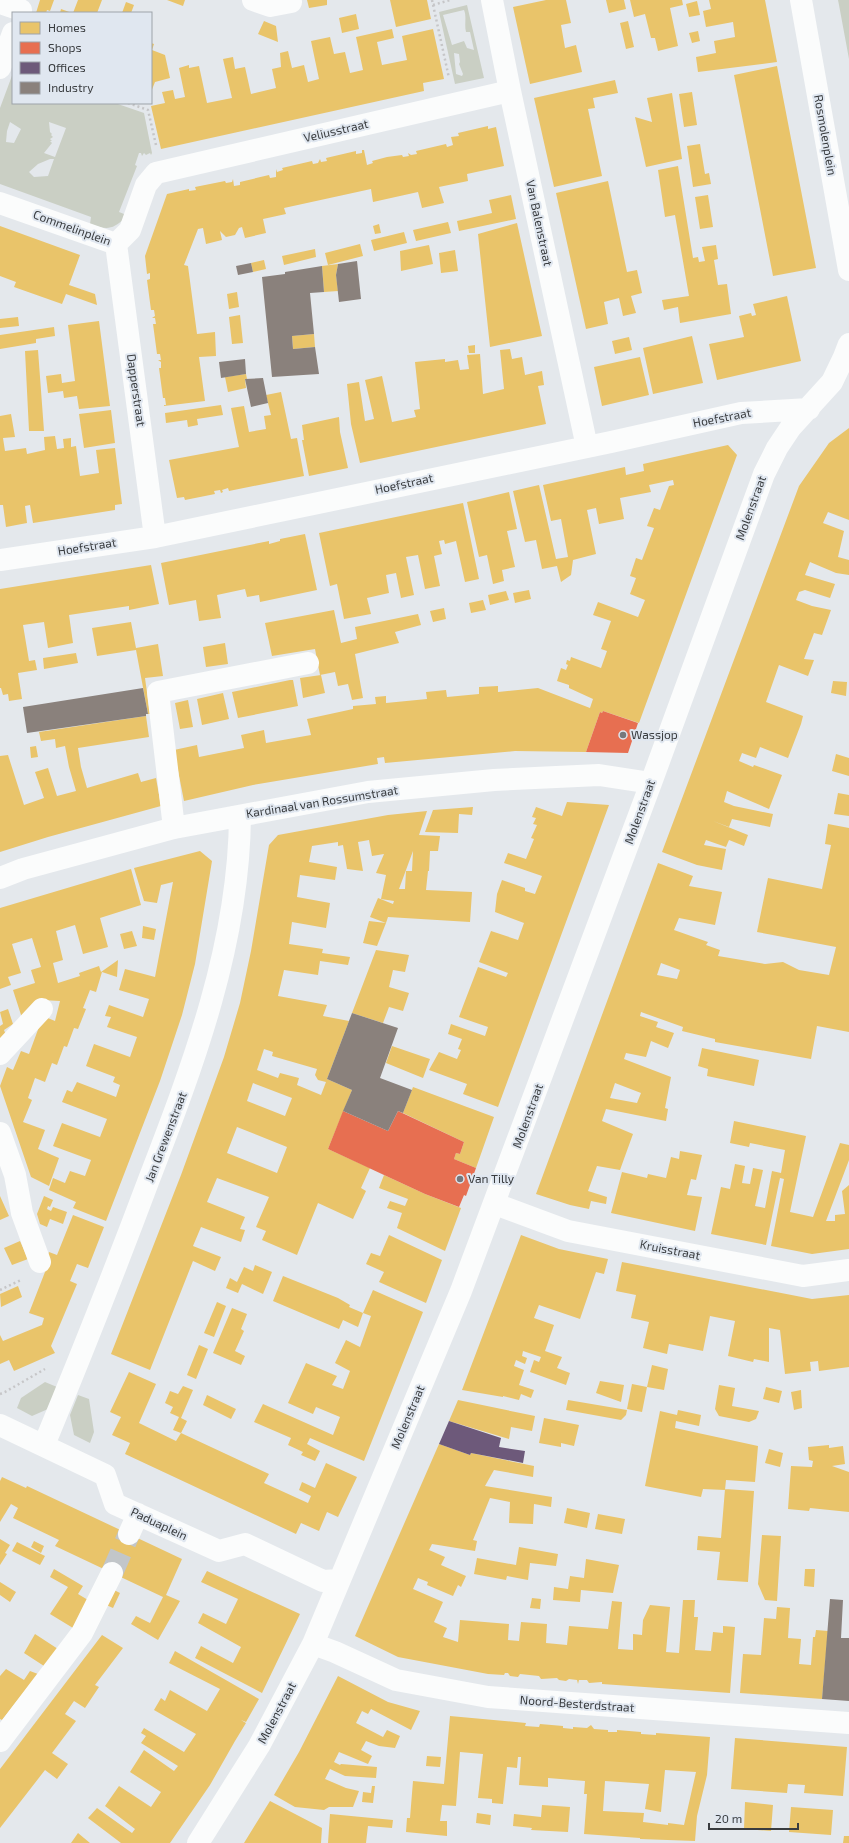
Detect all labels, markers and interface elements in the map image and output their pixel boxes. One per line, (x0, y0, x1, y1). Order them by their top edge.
legend (12, 12, 152, 104)
text: Homes (48, 20, 86, 34)
text: Shops (48, 40, 82, 54)
text: Offices (48, 60, 85, 74)
text: Industry (48, 80, 94, 94)
street label: Rosmolenplein (812, 93, 840, 176)
street label: Veliusstraat (302, 116, 370, 144)
street label: Van Balenstraat (524, 179, 556, 267)
street label: Commelinplein (32, 207, 113, 248)
street label: Dapperstraat (125, 353, 149, 427)
street label: Hoefstraat (691, 404, 753, 430)
street label: Hoefstraat (373, 470, 435, 496)
street label: Molenstraat (732, 473, 768, 542)
street label: Hoefstraat (57, 534, 118, 558)
place label: Wassjop (631, 727, 678, 742)
marker: Wassjop (618, 730, 628, 740)
street label: Molenstraat (621, 777, 657, 846)
street label: Kardinaal van Rossumstraat (245, 782, 399, 820)
street label: Molenstraat (509, 1081, 545, 1150)
street label: Jan Grewenstraat (141, 1089, 189, 1184)
place label: Van Tilly (468, 1171, 515, 1185)
marker: Van Tilly (455, 1174, 465, 1184)
street label: Kruisstraat (639, 1236, 702, 1262)
street label: Molenstraat (387, 1382, 427, 1450)
street label: Paduaplein (129, 1504, 190, 1542)
street label: Molenstraat (254, 1679, 298, 1746)
street label: Noord-Besterdstraat (519, 1692, 635, 1714)
scale bar (709, 1805, 798, 1831)
text: 20 m (715, 1811, 742, 1825)

